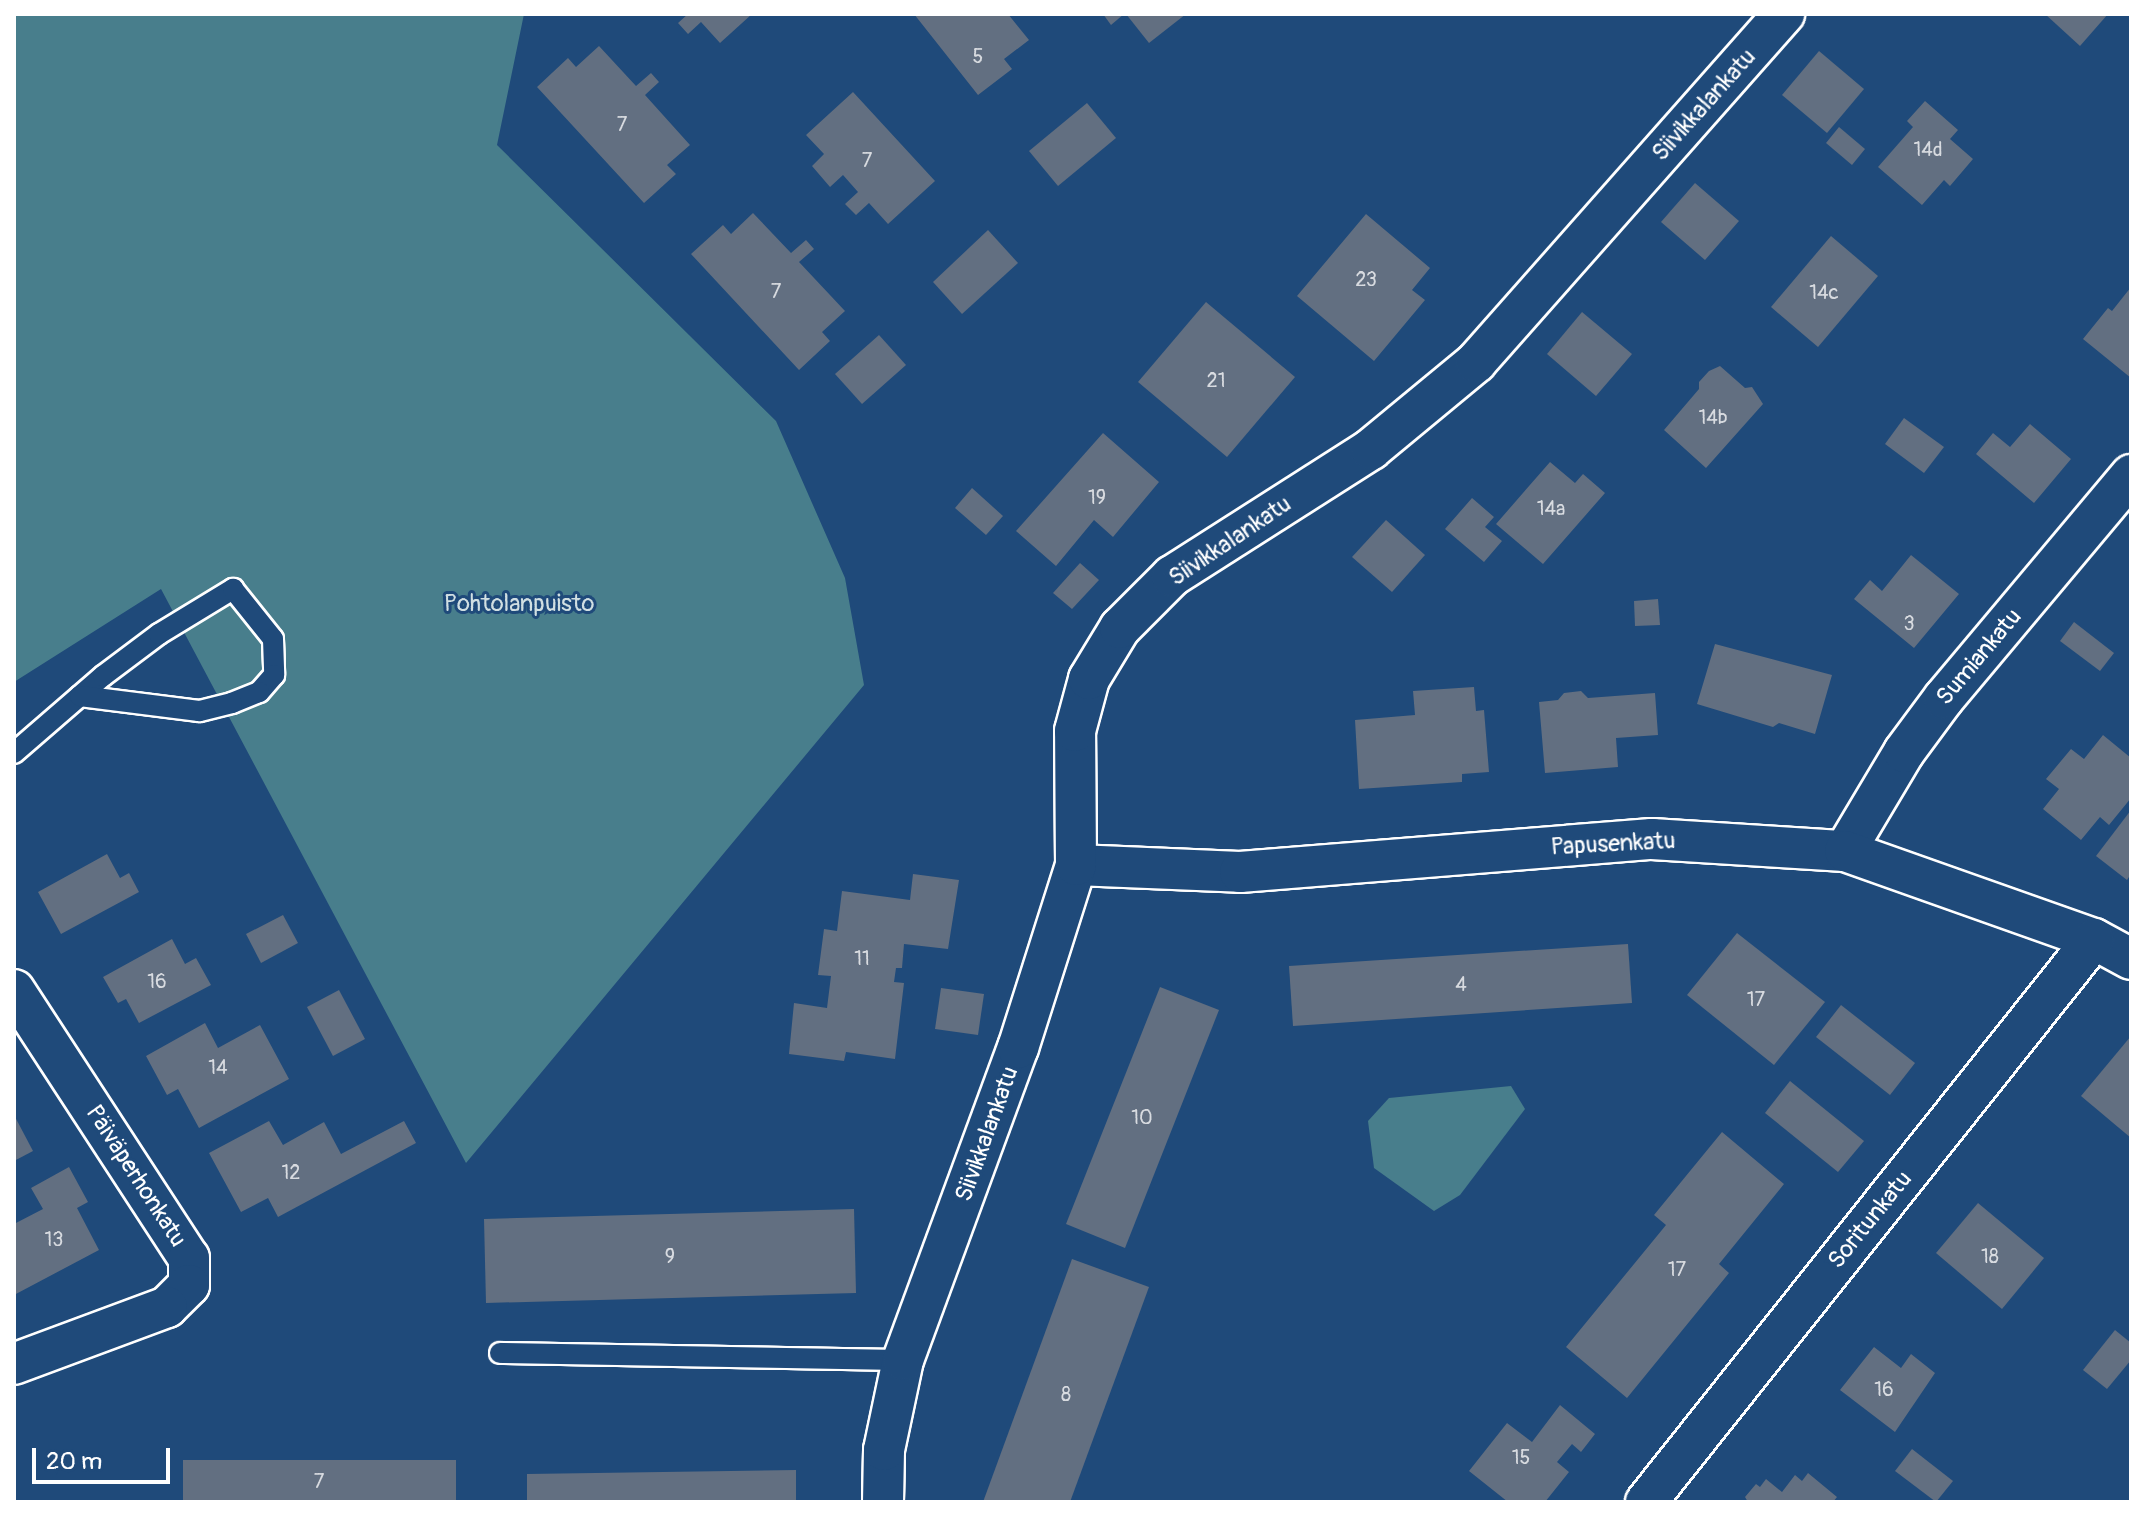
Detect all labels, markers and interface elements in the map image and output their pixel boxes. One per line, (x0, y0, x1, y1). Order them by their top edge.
street label: Siivikkalankatu (1646, 43, 1762, 167)
house number: 5 (973, 44, 983, 68)
house number: 7 (617, 112, 627, 136)
house number: 14d (1913, 137, 1943, 161)
house number: 7 (862, 148, 872, 172)
house number: 23 (1355, 267, 1377, 291)
house number: 7 (771, 279, 781, 303)
house number: 14c (1809, 280, 1839, 304)
house number: 21 (1207, 368, 1225, 392)
house number: 14b (1698, 405, 1728, 429)
house number: 19 (1088, 485, 1106, 509)
street label: Siivikkalankatu (1163, 490, 1297, 592)
house number: 14a (1537, 496, 1565, 520)
park label: Pohtolanpuisto (444, 590, 594, 618)
street label: Sumiankatu (1930, 603, 2028, 711)
house number: 3 (1903, 611, 1915, 635)
street label: Papusenkatu (1550, 826, 1676, 862)
house number: 11 (854, 946, 870, 970)
house number: 16 (147, 969, 167, 993)
house number: 4 (1455, 972, 1467, 996)
house number: 17 (1747, 987, 1765, 1011)
house number: 14 (208, 1055, 228, 1079)
street label: Siivikkalankatu (949, 1063, 1025, 1205)
street label: Päiväperhonkatu (79, 1100, 193, 1252)
house number: 10 (1131, 1105, 1153, 1129)
house number: 12 (282, 1160, 300, 1184)
street label: Soritunkatu (1822, 1165, 1918, 1275)
house number: 13 (45, 1227, 63, 1251)
house number: 9 (665, 1244, 675, 1268)
house number: 18 (1981, 1244, 1999, 1268)
house number: 17 (1668, 1257, 1686, 1281)
house number: 16 (1874, 1377, 1894, 1401)
house number: 8 (1061, 1382, 1071, 1406)
scale bar (36, 1432, 174, 1482)
house number: 15 (1512, 1445, 1530, 1469)
text: 20 m (46, 1447, 102, 1476)
house number: 7 (314, 1469, 324, 1493)

